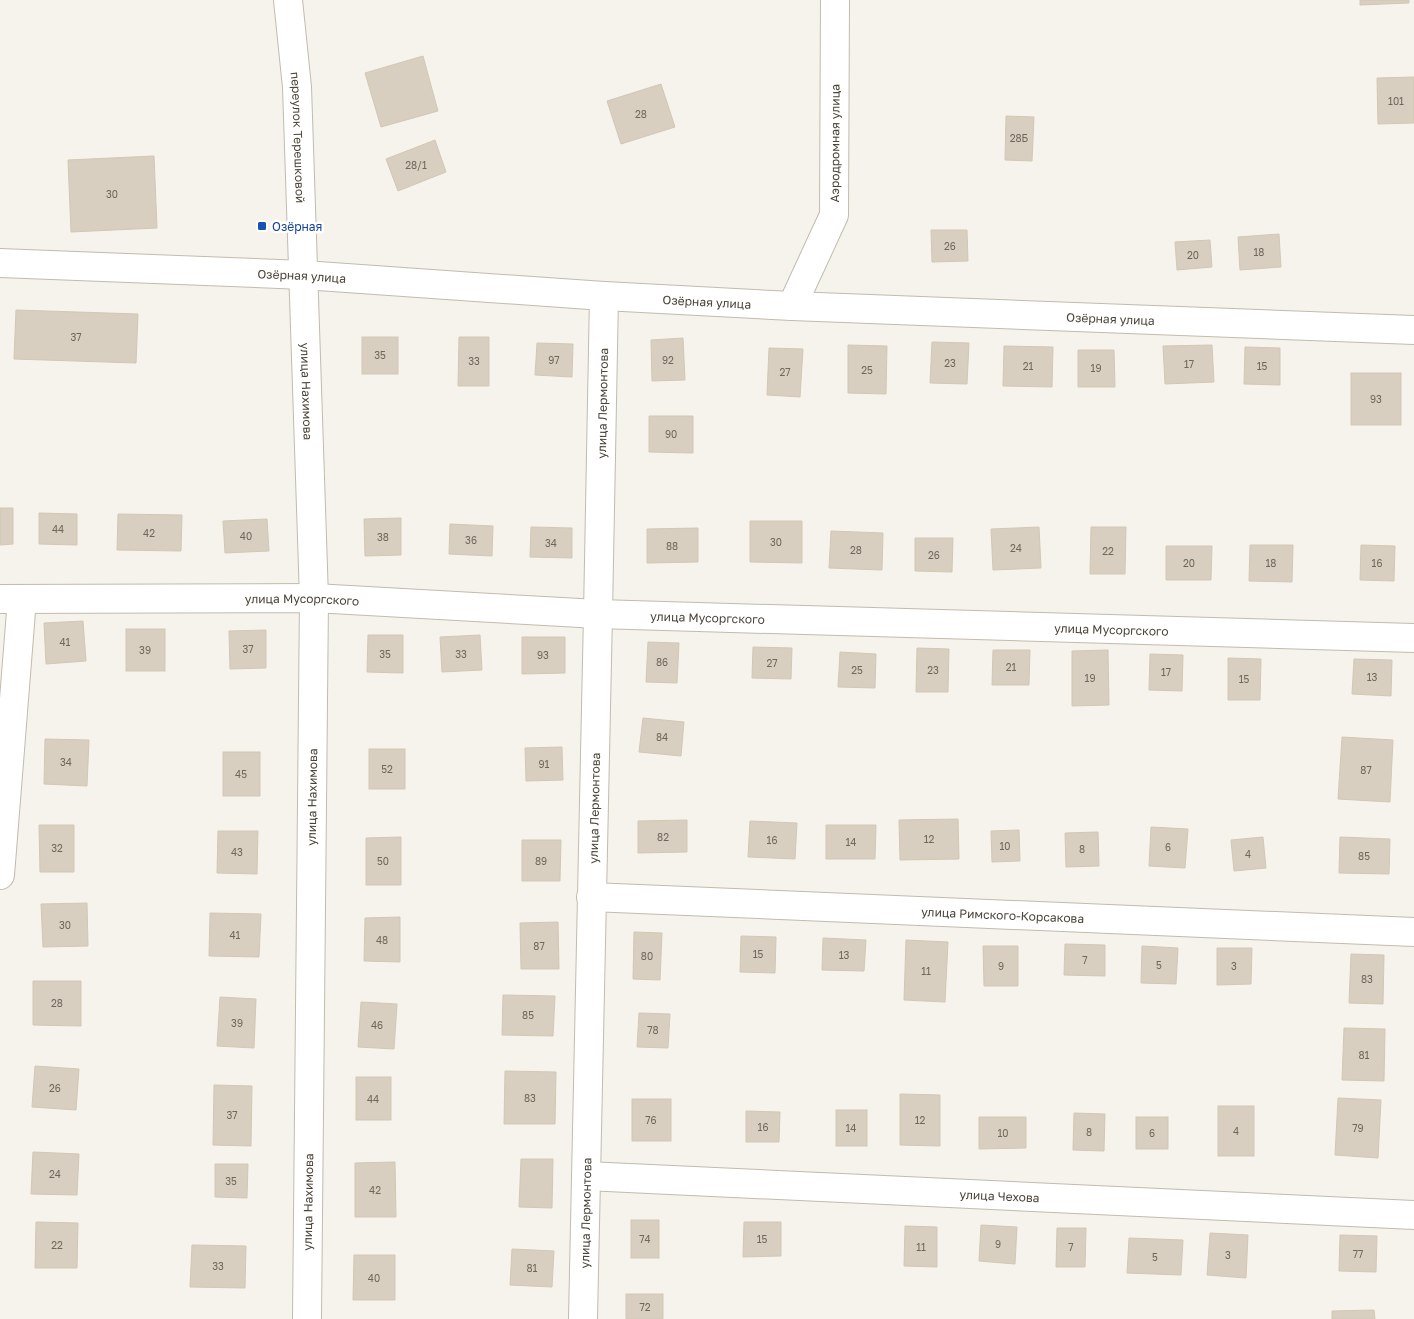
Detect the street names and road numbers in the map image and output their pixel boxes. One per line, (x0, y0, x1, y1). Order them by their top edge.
street label: переулок Терешковой (288, 71, 308, 204)
street label: Аэродромная улица (827, 84, 842, 203)
street label: Озёрная улица (257, 266, 347, 285)
street label: Озёрная улица (662, 292, 752, 311)
street label: Озёрная улица (1066, 309, 1155, 327)
street label: улица Нахимова (298, 342, 316, 440)
street label: улица Лермонтова (593, 348, 611, 459)
street label: улица Мусоргского (245, 590, 360, 608)
street label: улица Мусоргского (650, 608, 765, 626)
street label: улица Мусоргского (1054, 620, 1169, 638)
street label: улица Нахимова (304, 748, 320, 846)
street label: улица Лермонтова (585, 753, 603, 864)
street label: улица Римского-Корсакова (921, 904, 1084, 925)
street label: улица Нахимова (300, 1153, 316, 1251)
street label: улица Лермонтова (577, 1157, 594, 1269)
street label: улица Чехова (959, 1186, 1040, 1205)

